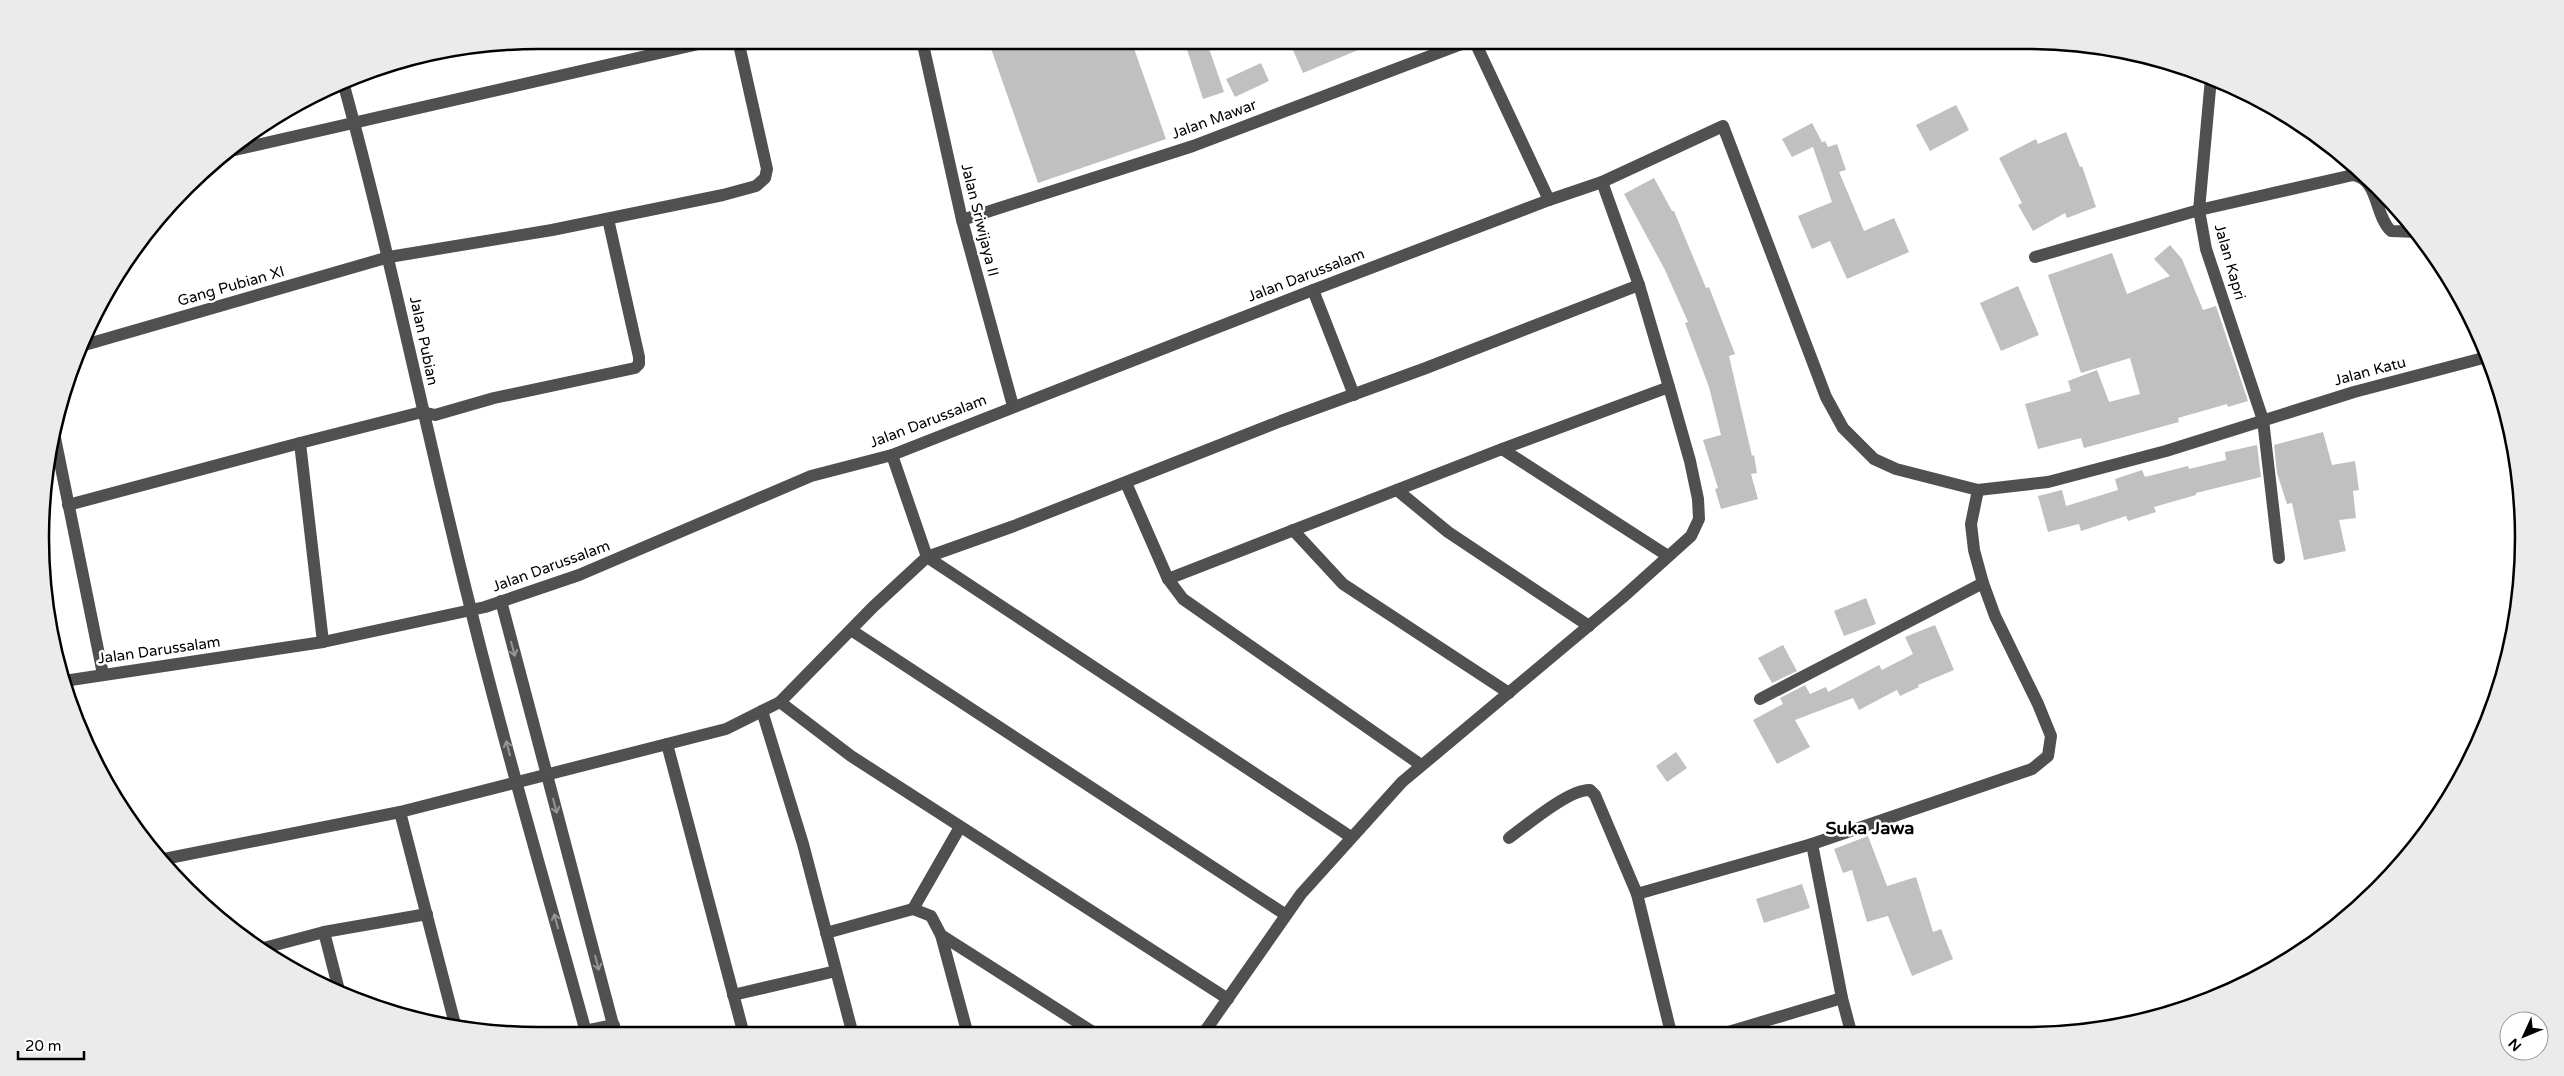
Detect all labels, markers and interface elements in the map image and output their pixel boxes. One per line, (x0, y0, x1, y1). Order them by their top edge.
street label: Jalan Mawar (1169, 95, 1259, 143)
street label: Jalan Sriwijaya II (957, 162, 1003, 278)
street label: Jalan Kapri (2211, 222, 2249, 302)
street label: Jalan Darussalam (1245, 244, 1367, 306)
street label: Gang Pubian XI (175, 262, 287, 310)
street label: Jalan Pubian (406, 295, 442, 387)
street label: Jalan Katu (2332, 353, 2408, 389)
street label: Jalan Darussalam (867, 390, 989, 452)
street label: Jalan Darussalam (490, 536, 612, 596)
street label: Jalan Darussalam (96, 632, 222, 668)
one-way arrow (509, 640, 518, 656)
one-way arrow (503, 740, 512, 756)
one-way arrow (551, 797, 560, 813)
district label: Suka Jawa (1826, 817, 1914, 839)
one-way arrow (550, 914, 560, 930)
one-way arrow (593, 954, 602, 970)
north arrow (2499, 1011, 2549, 1061)
scale bar (18, 1028, 84, 1060)
text: N (2505, 1035, 2525, 1055)
text: 20 m (25, 1037, 62, 1055)

